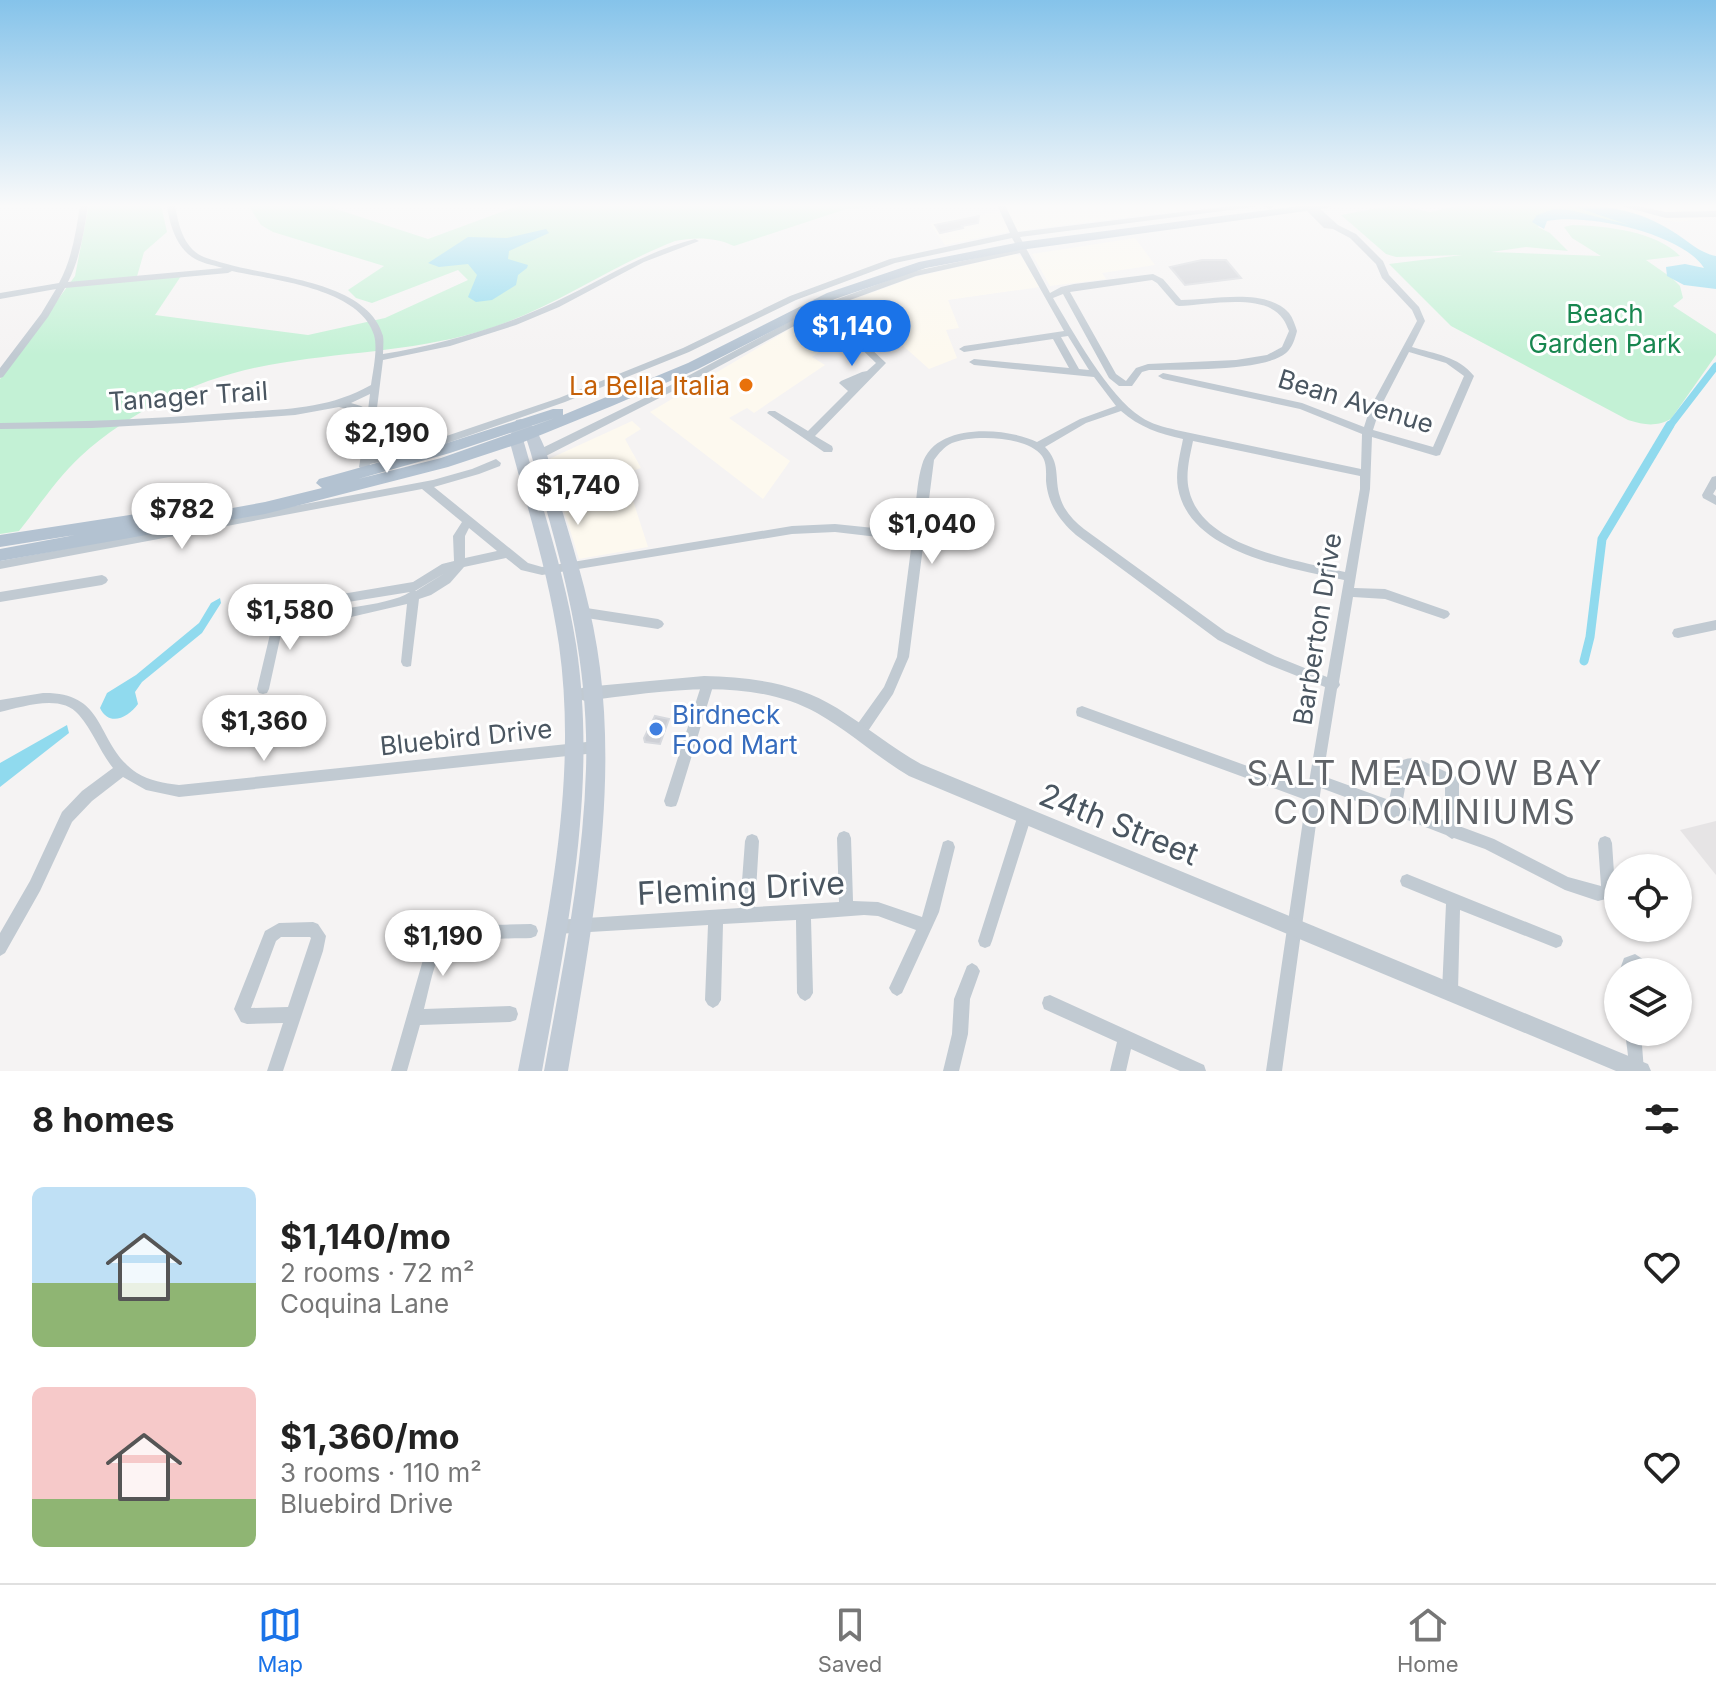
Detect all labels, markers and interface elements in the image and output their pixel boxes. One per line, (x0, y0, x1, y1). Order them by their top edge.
park label: Beach Garden Park (1529, 298, 1681, 359)
pin: $1,140 (787, 300, 917, 368)
text: $1,140 (812, 310, 892, 341)
street label: Bean Avenue (1274, 363, 1438, 439)
place label: La Bella Italia (569, 370, 730, 401)
street label: Tanager Trail (107, 375, 269, 417)
marker: La Bella Italia (737, 376, 755, 394)
pin: $2,190 (322, 407, 452, 475)
text: $2,190 (344, 417, 430, 448)
pin: $1,740 (513, 459, 643, 527)
text: $1,740 (536, 469, 620, 500)
pin: $782 (135, 483, 229, 551)
text: $782 (149, 493, 215, 524)
pin: $1,040 (867, 498, 997, 566)
text: $1,040 (888, 508, 976, 539)
street label: Barberton Drive (1287, 531, 1347, 727)
pin: $1,580 (225, 584, 355, 652)
text: $1,580 (246, 594, 334, 625)
pin: $1,360 (199, 695, 329, 763)
place label: Birdneck Food Mart (672, 699, 798, 760)
text: $1,360 (220, 705, 308, 736)
street label: Bluebird Drive (378, 713, 554, 761)
marker: Birdneck Food Mart (647, 720, 665, 738)
district label: SALT MEADOW BAY CONDOMINIUMS (1246, 752, 1604, 832)
street label: 24th Street (1034, 774, 1204, 874)
map controls (1604, 854, 1692, 1046)
button: locate (1604, 854, 1692, 942)
street label: Fleming Drive (636, 863, 846, 913)
pin: $1,190 (378, 910, 508, 978)
text: $1,190 (403, 920, 483, 951)
button: layers (1604, 958, 1692, 1046)
icon: filters (1640, 1097, 1684, 1141)
text: 8 homes (32, 1099, 175, 1140)
text: $1,140/mo (280, 1216, 451, 1257)
icon: home (96, 1219, 192, 1315)
icon: heart (1640, 1245, 1684, 1289)
text: 2 rooms · 72 m² (280, 1257, 474, 1288)
text: Coquina Lane (280, 1288, 449, 1319)
text: $1,360/mo (280, 1416, 460, 1457)
icon: home (96, 1419, 192, 1515)
icon: heart (1640, 1445, 1684, 1489)
text: 3 rooms · 110 m² (280, 1457, 482, 1488)
text: Bluebird Drive (280, 1488, 453, 1519)
tab: Map (257, 1603, 303, 1677)
tab: Saved (818, 1603, 882, 1677)
tab: Home (1397, 1603, 1459, 1677)

